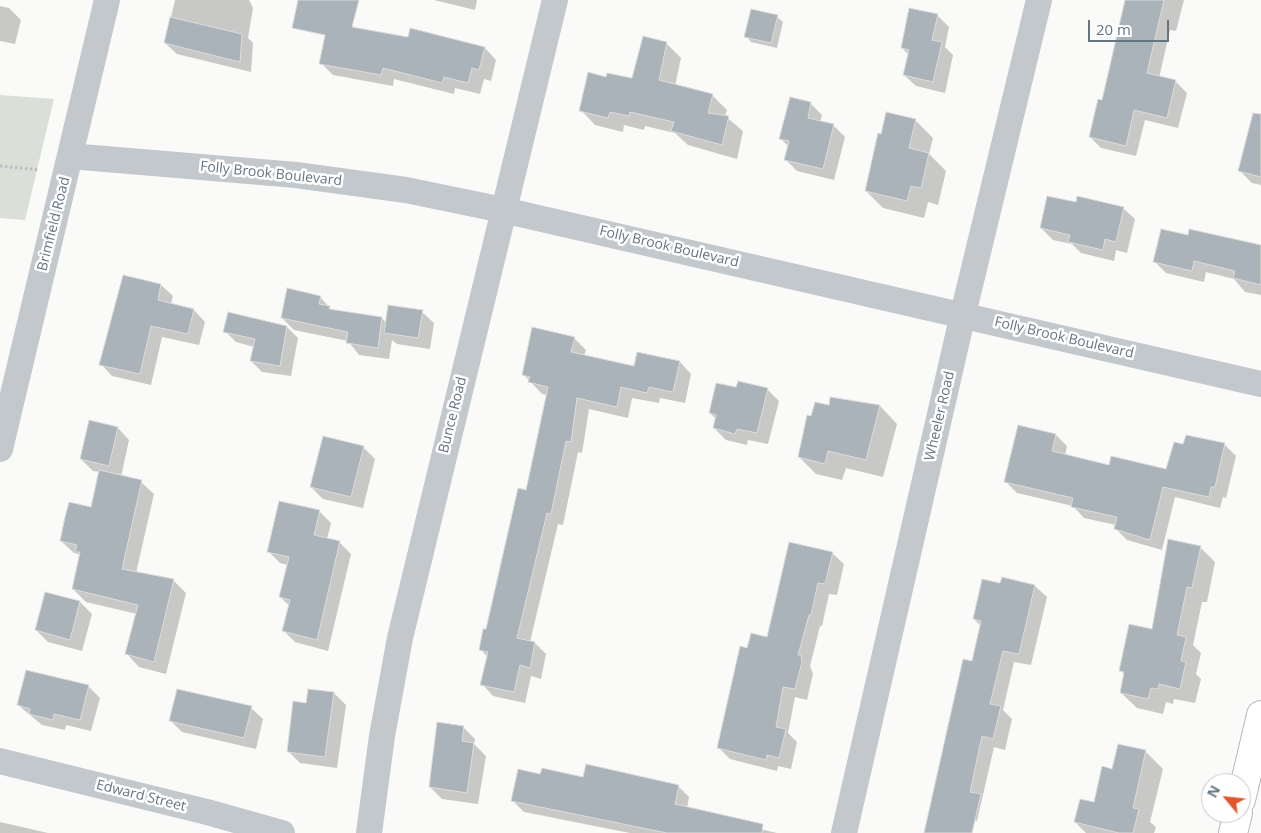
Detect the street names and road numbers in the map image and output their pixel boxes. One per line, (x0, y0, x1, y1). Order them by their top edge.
street label: Folly Brook Boulevard (199, 158, 343, 190)
street label: Brimfield Road (34, 175, 74, 273)
street label: Folly Brook Boulevard (598, 223, 740, 271)
street label: Folly Brook Boulevard (993, 314, 1135, 362)
street label: Wheeler Road (922, 370, 958, 462)
street label: Bunce Road (435, 375, 471, 455)
street label: Edward Street (94, 777, 188, 815)

